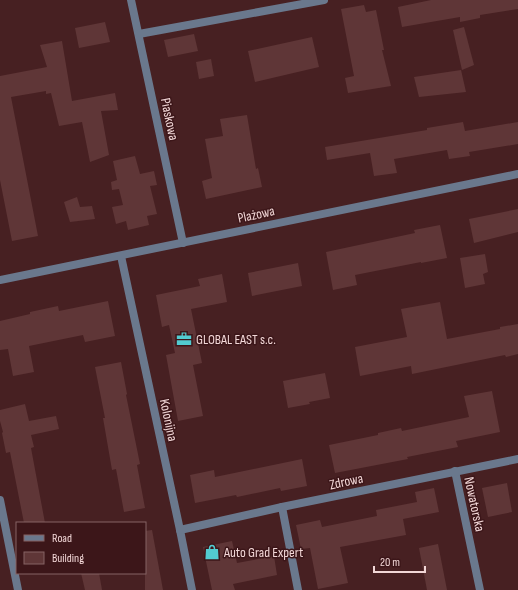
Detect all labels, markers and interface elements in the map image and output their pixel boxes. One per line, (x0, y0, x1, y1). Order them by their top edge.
street label: Piaskowa (157, 96, 182, 142)
street label: Plażowa (236, 202, 276, 227)
office icon: GLOBAL EAST s.c. (175, 330, 193, 348)
place label: GLOBAL EAST s.c. (196, 331, 276, 348)
street label: Kolonijna (156, 397, 181, 443)
street label: Zdrowa (328, 470, 364, 493)
street label: Nowatorska (460, 475, 489, 533)
legend (16, 522, 146, 574)
text: Road (52, 531, 72, 546)
shop icon: Auto Grad Expert (203, 543, 221, 561)
place label: Auto Grad Expert (223, 544, 303, 561)
scale bar (374, 548, 425, 574)
text: Building (52, 551, 84, 566)
text: 20 m (380, 555, 400, 570)

